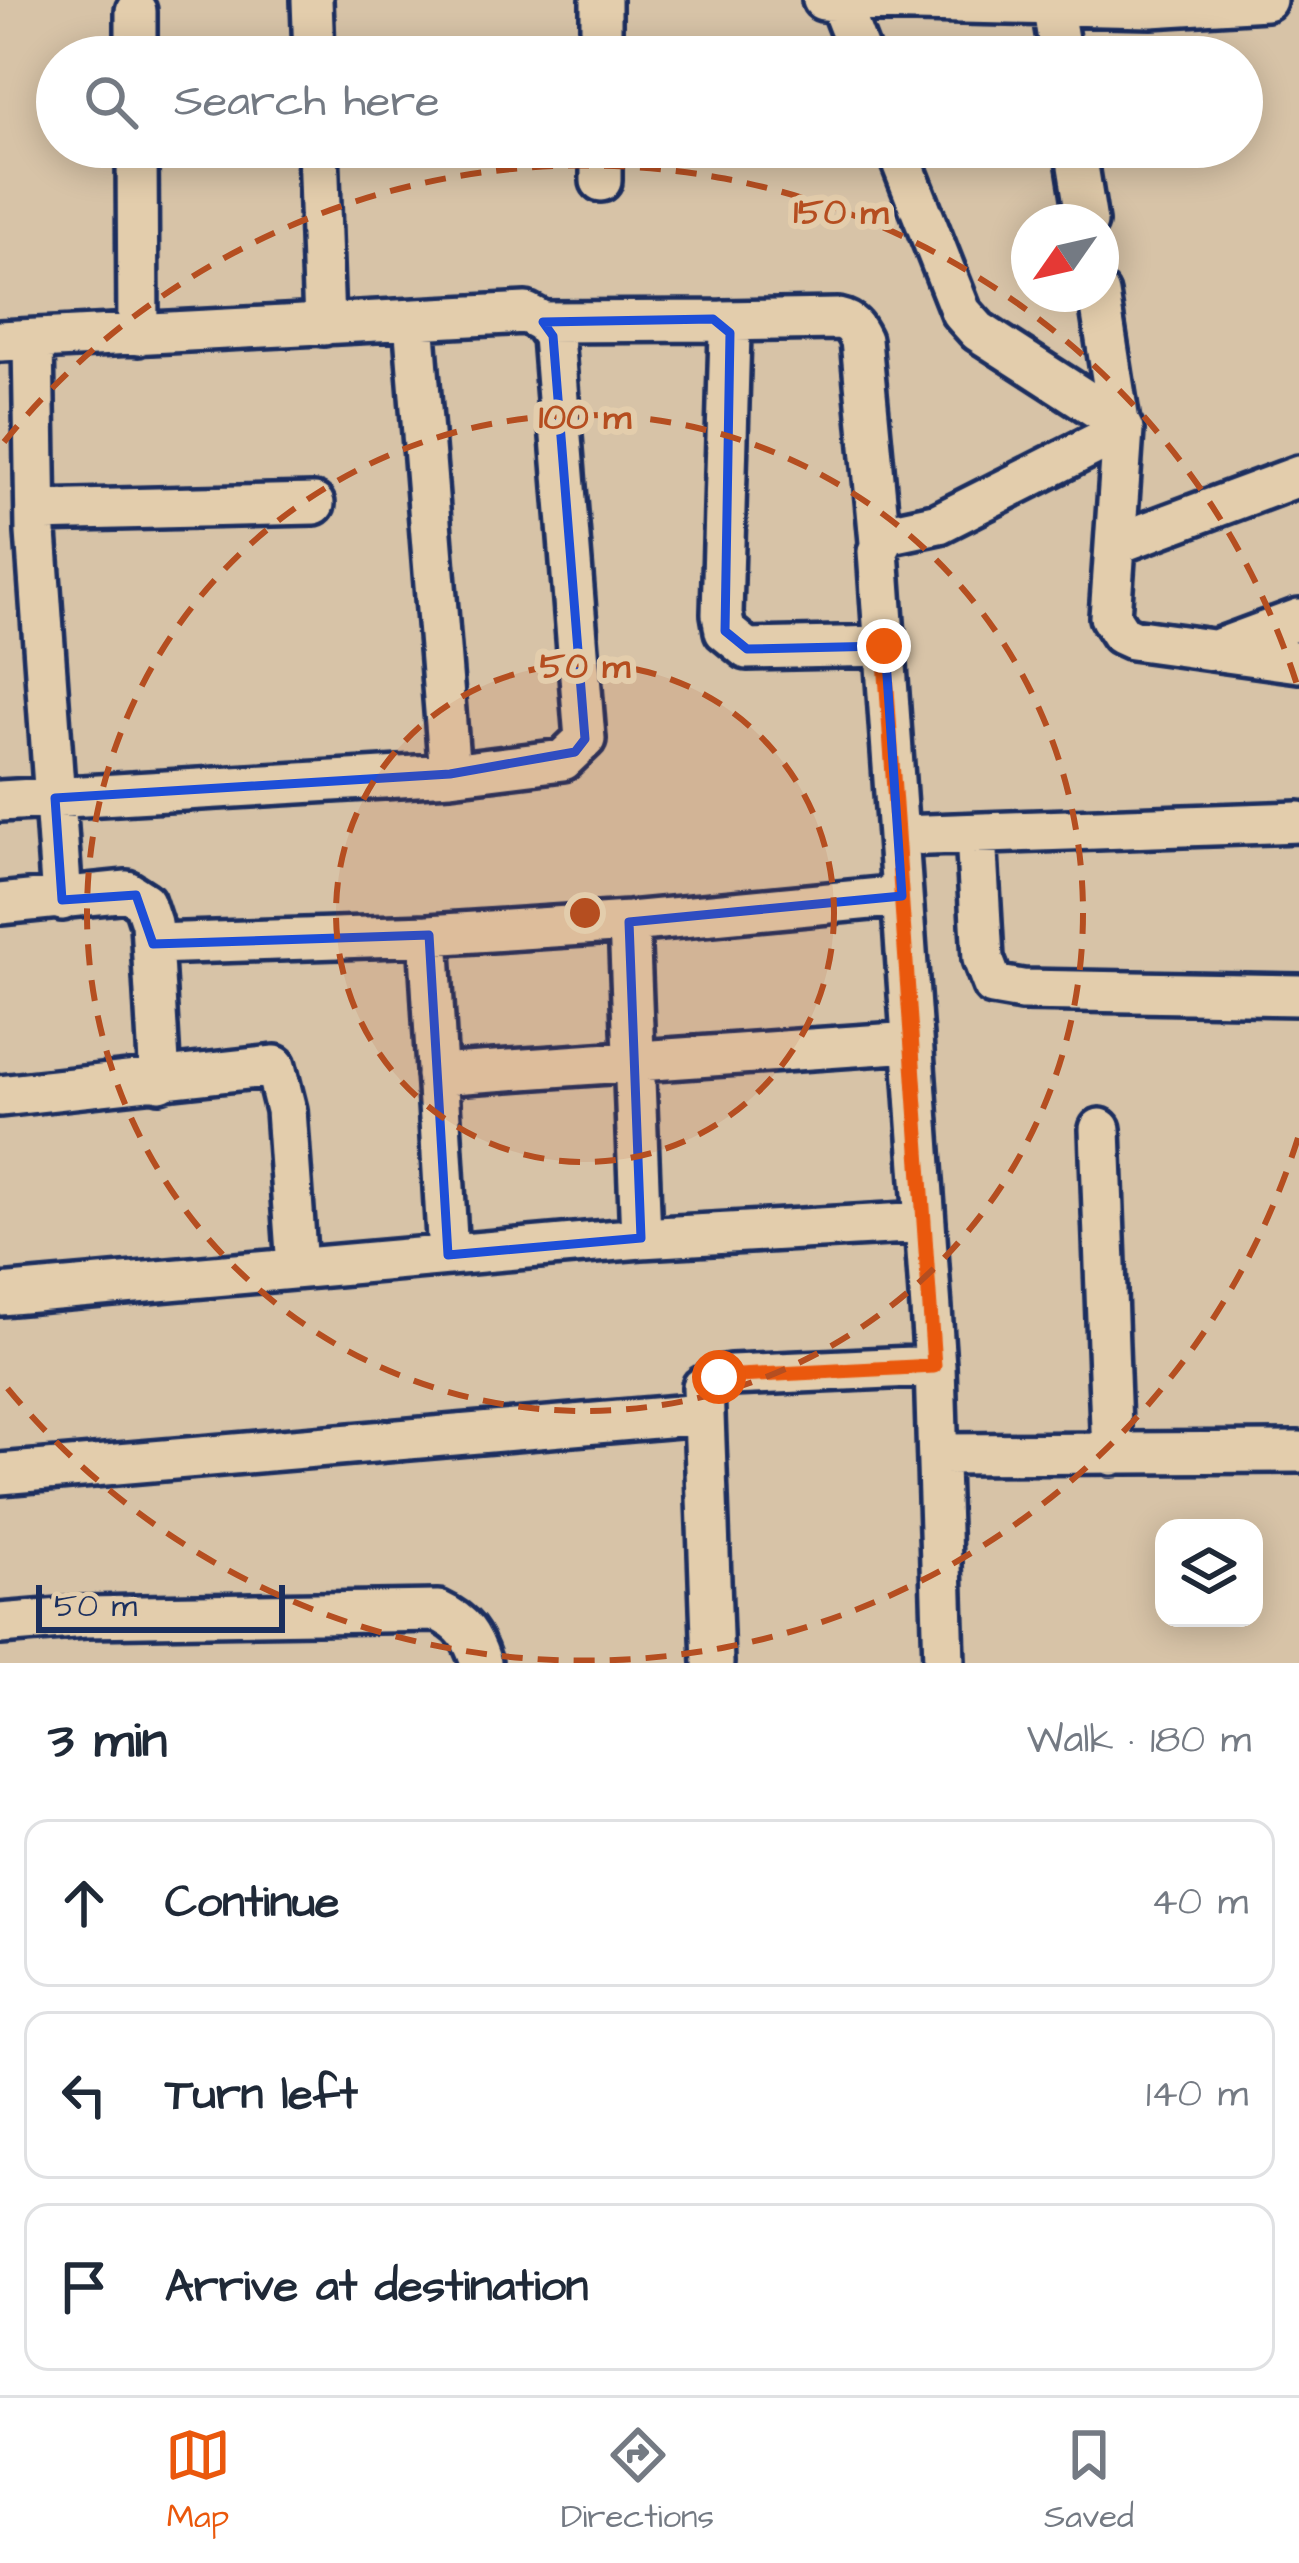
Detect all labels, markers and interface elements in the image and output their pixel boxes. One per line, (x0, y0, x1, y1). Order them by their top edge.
search box (36, 36, 1263, 168)
icon: search (78, 69, 144, 135)
text: Search here (174, 71, 440, 133)
text: 150 m (793, 187, 890, 238)
north arrow (1011, 204, 1119, 312)
text: 100 m (539, 392, 632, 443)
route end (857, 619, 911, 673)
text: 50 m (540, 641, 631, 692)
centre of rings (564, 892, 606, 934)
route start (692, 1350, 746, 1404)
map controls (1155, 1519, 1263, 1627)
button: layers (1155, 1519, 1263, 1627)
scale bar (36, 1579, 285, 1632)
text: 50 m (54, 1583, 137, 1629)
text: 3 min (48, 1706, 167, 1777)
text: Walk · 180 m (1027, 1714, 1251, 1768)
icon: ahead (51, 1870, 117, 1936)
text: Continue (165, 1872, 339, 1934)
text: 40 m (1151, 1876, 1248, 1930)
icon: left (51, 2062, 117, 2128)
text: Turn left (165, 2064, 358, 2126)
text: 140 m (1146, 2068, 1248, 2122)
icon: arrive (51, 2254, 117, 2320)
text: Arrive at destination (165, 2256, 588, 2318)
tab: Map (165, 2422, 231, 2540)
tab: Directions (561, 2422, 714, 2540)
tab: Saved (1044, 2422, 1134, 2540)

